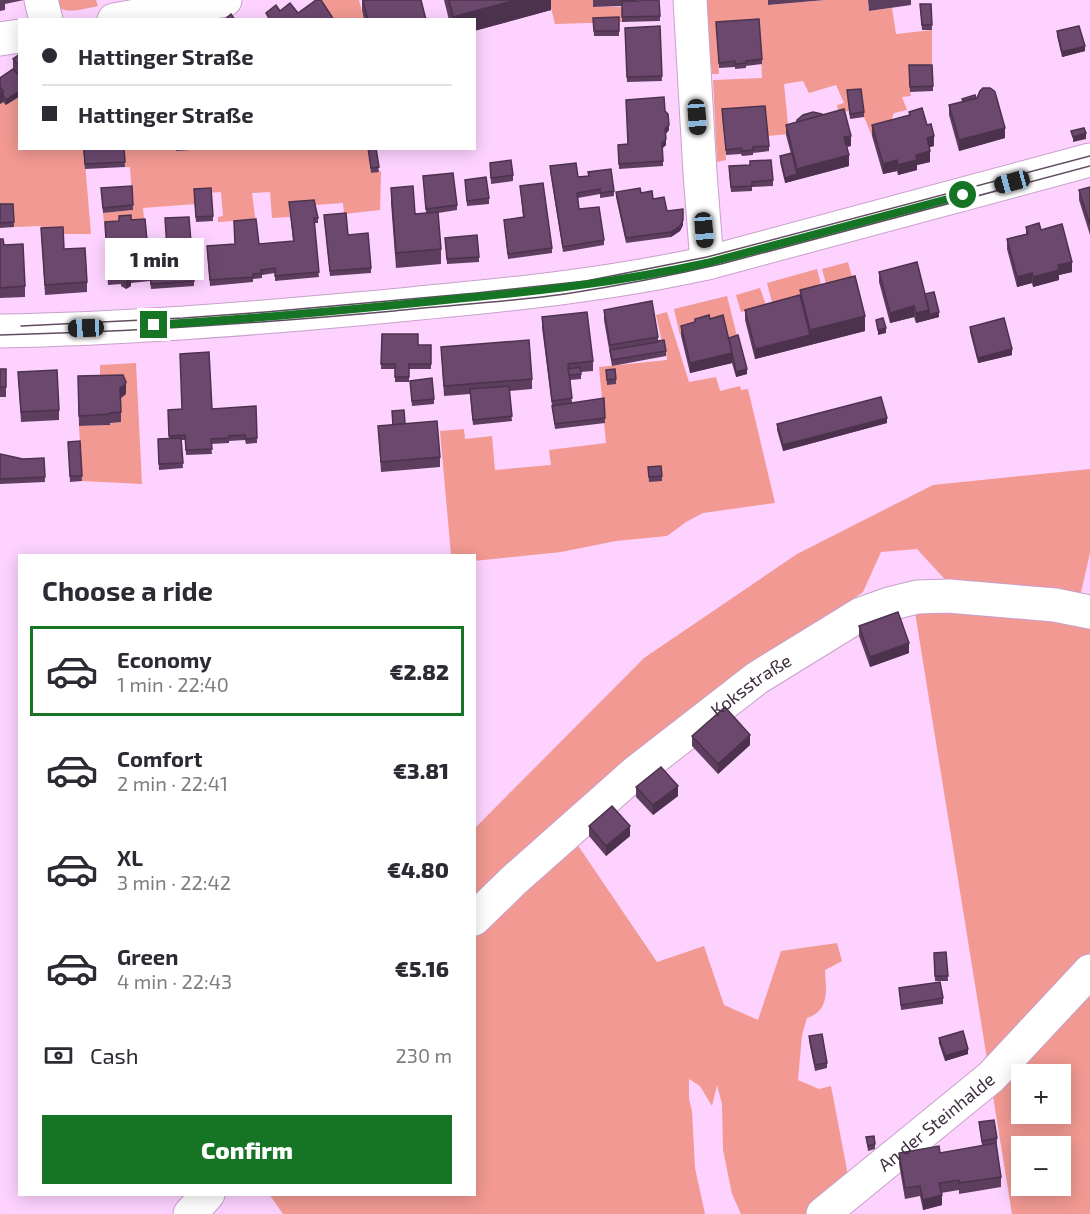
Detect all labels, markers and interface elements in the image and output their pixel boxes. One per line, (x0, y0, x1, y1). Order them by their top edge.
text: Hattinger Straße (78, 43, 254, 69)
car (687, 98, 707, 136)
text: Hattinger Straße (78, 101, 254, 127)
car (992, 169, 1032, 195)
route start (949, 181, 976, 208)
car (693, 211, 715, 249)
callout: 1 min (104, 238, 204, 280)
text: 1 min (130, 247, 179, 271)
route end (140, 311, 167, 338)
car (68, 318, 104, 338)
text: Choose a ride (42, 574, 213, 606)
icon: car (45, 644, 99, 698)
text: Economy (117, 646, 212, 672)
street label: Koksstraße (706, 649, 795, 721)
text: €2.82 (389, 658, 449, 684)
text: 1 min · 22:40 (117, 672, 229, 696)
icon: car (45, 743, 99, 797)
text: Comfort (117, 745, 202, 771)
text: €3.81 (393, 757, 449, 783)
text: 2 min · 22:41 (117, 771, 228, 795)
icon: car (45, 842, 99, 896)
text: XL (117, 844, 143, 870)
text: €4.80 (387, 856, 449, 882)
text: 3 min · 22:42 (117, 870, 231, 894)
icon: car (45, 941, 99, 995)
text: Green (117, 943, 179, 969)
text: €5.16 (395, 955, 449, 981)
text: 4 min · 22:43 (117, 969, 232, 993)
icon: cash (42, 1039, 75, 1072)
text: Cash (90, 1042, 139, 1068)
text: 230 m (396, 1043, 452, 1067)
map controls (1011, 1064, 1071, 1196)
button: + (1011, 1064, 1071, 1124)
street label: An der Steinhalde (873, 1068, 999, 1176)
button: Confirm (42, 1115, 452, 1184)
button: − (1011, 1136, 1071, 1196)

